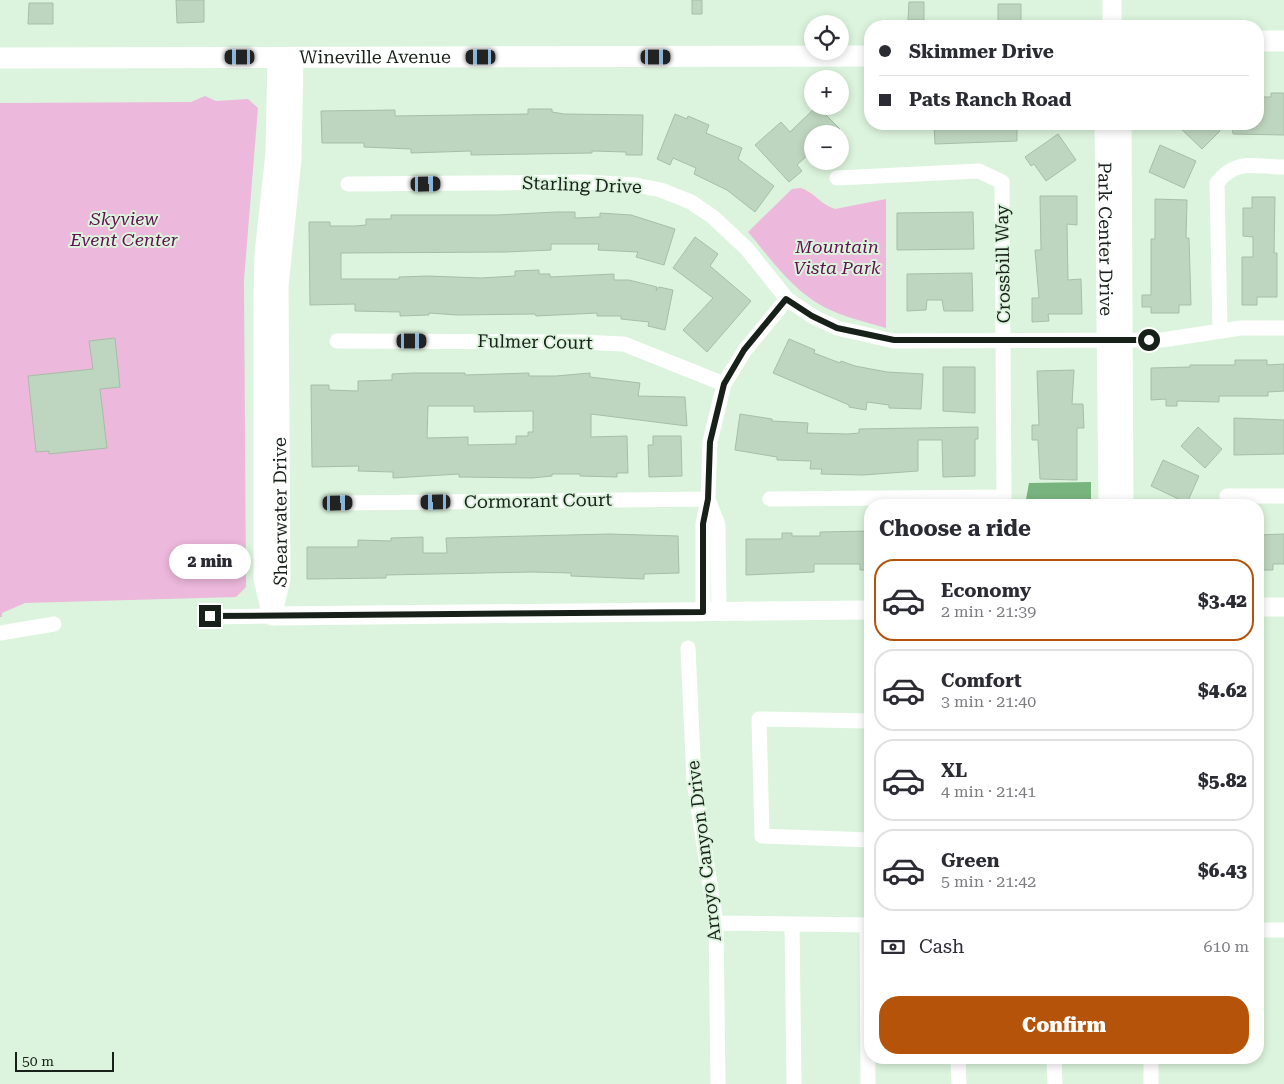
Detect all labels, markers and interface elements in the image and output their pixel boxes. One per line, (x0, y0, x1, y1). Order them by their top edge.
map controls (804, 15, 849, 170)
button: locate (804, 15, 849, 60)
text: Skimmer Drive (909, 40, 1054, 63)
street label: Wineville Avenue (299, 46, 451, 67)
car (225, 50, 255, 65)
car (466, 50, 496, 65)
car (641, 50, 671, 65)
button: + (804, 70, 849, 115)
text: Pats Ranch Road (909, 88, 1071, 111)
button: − (804, 125, 849, 170)
street label: Park Center Drive (1094, 162, 1117, 316)
street label: Starling Drive (522, 172, 642, 197)
car (410, 176, 441, 192)
street label: Crossbill Way (991, 204, 1014, 324)
park label: Skyview Event Center (69, 208, 179, 250)
park label: Mountain Vista Park (793, 236, 881, 278)
route start (1138, 329, 1160, 351)
street label: Fulmer Court (477, 330, 593, 353)
car (397, 334, 427, 349)
street label: Shearwater Drive (268, 437, 292, 589)
street label: Cormorant Court (464, 489, 613, 512)
car (420, 494, 451, 510)
car (322, 495, 353, 511)
text: Choose a ride (879, 516, 1031, 541)
callout: 2 min (169, 544, 251, 578)
text: 2 min (188, 552, 232, 571)
icon: car (881, 578, 926, 623)
text: Economy (941, 579, 1031, 602)
text: $3.42 (1198, 589, 1247, 612)
text: 2 min · 21:39 (941, 602, 1036, 621)
route end (199, 605, 221, 627)
icon: car (881, 668, 926, 713)
text: Comfort (941, 669, 1022, 692)
text: $4.62 (1198, 679, 1247, 702)
text: 3 min · 21:40 (941, 692, 1036, 711)
icon: car (881, 758, 926, 803)
street label: Arroyo Canyon Drive (682, 759, 725, 943)
text: XL (941, 759, 967, 782)
text: $5.82 (1198, 769, 1247, 792)
text: 4 min · 21:41 (941, 782, 1036, 801)
icon: car (881, 848, 926, 893)
text: Green (941, 849, 999, 872)
text: $6.43 (1198, 859, 1247, 882)
text: 5 min · 21:42 (941, 872, 1036, 891)
icon: cash (879, 933, 907, 961)
text: Cash (919, 935, 964, 958)
text: 610 m (1203, 937, 1249, 956)
button: Confirm (879, 996, 1249, 1054)
scale bar (15, 1049, 114, 1072)
text: 50 m (22, 1053, 54, 1069)

